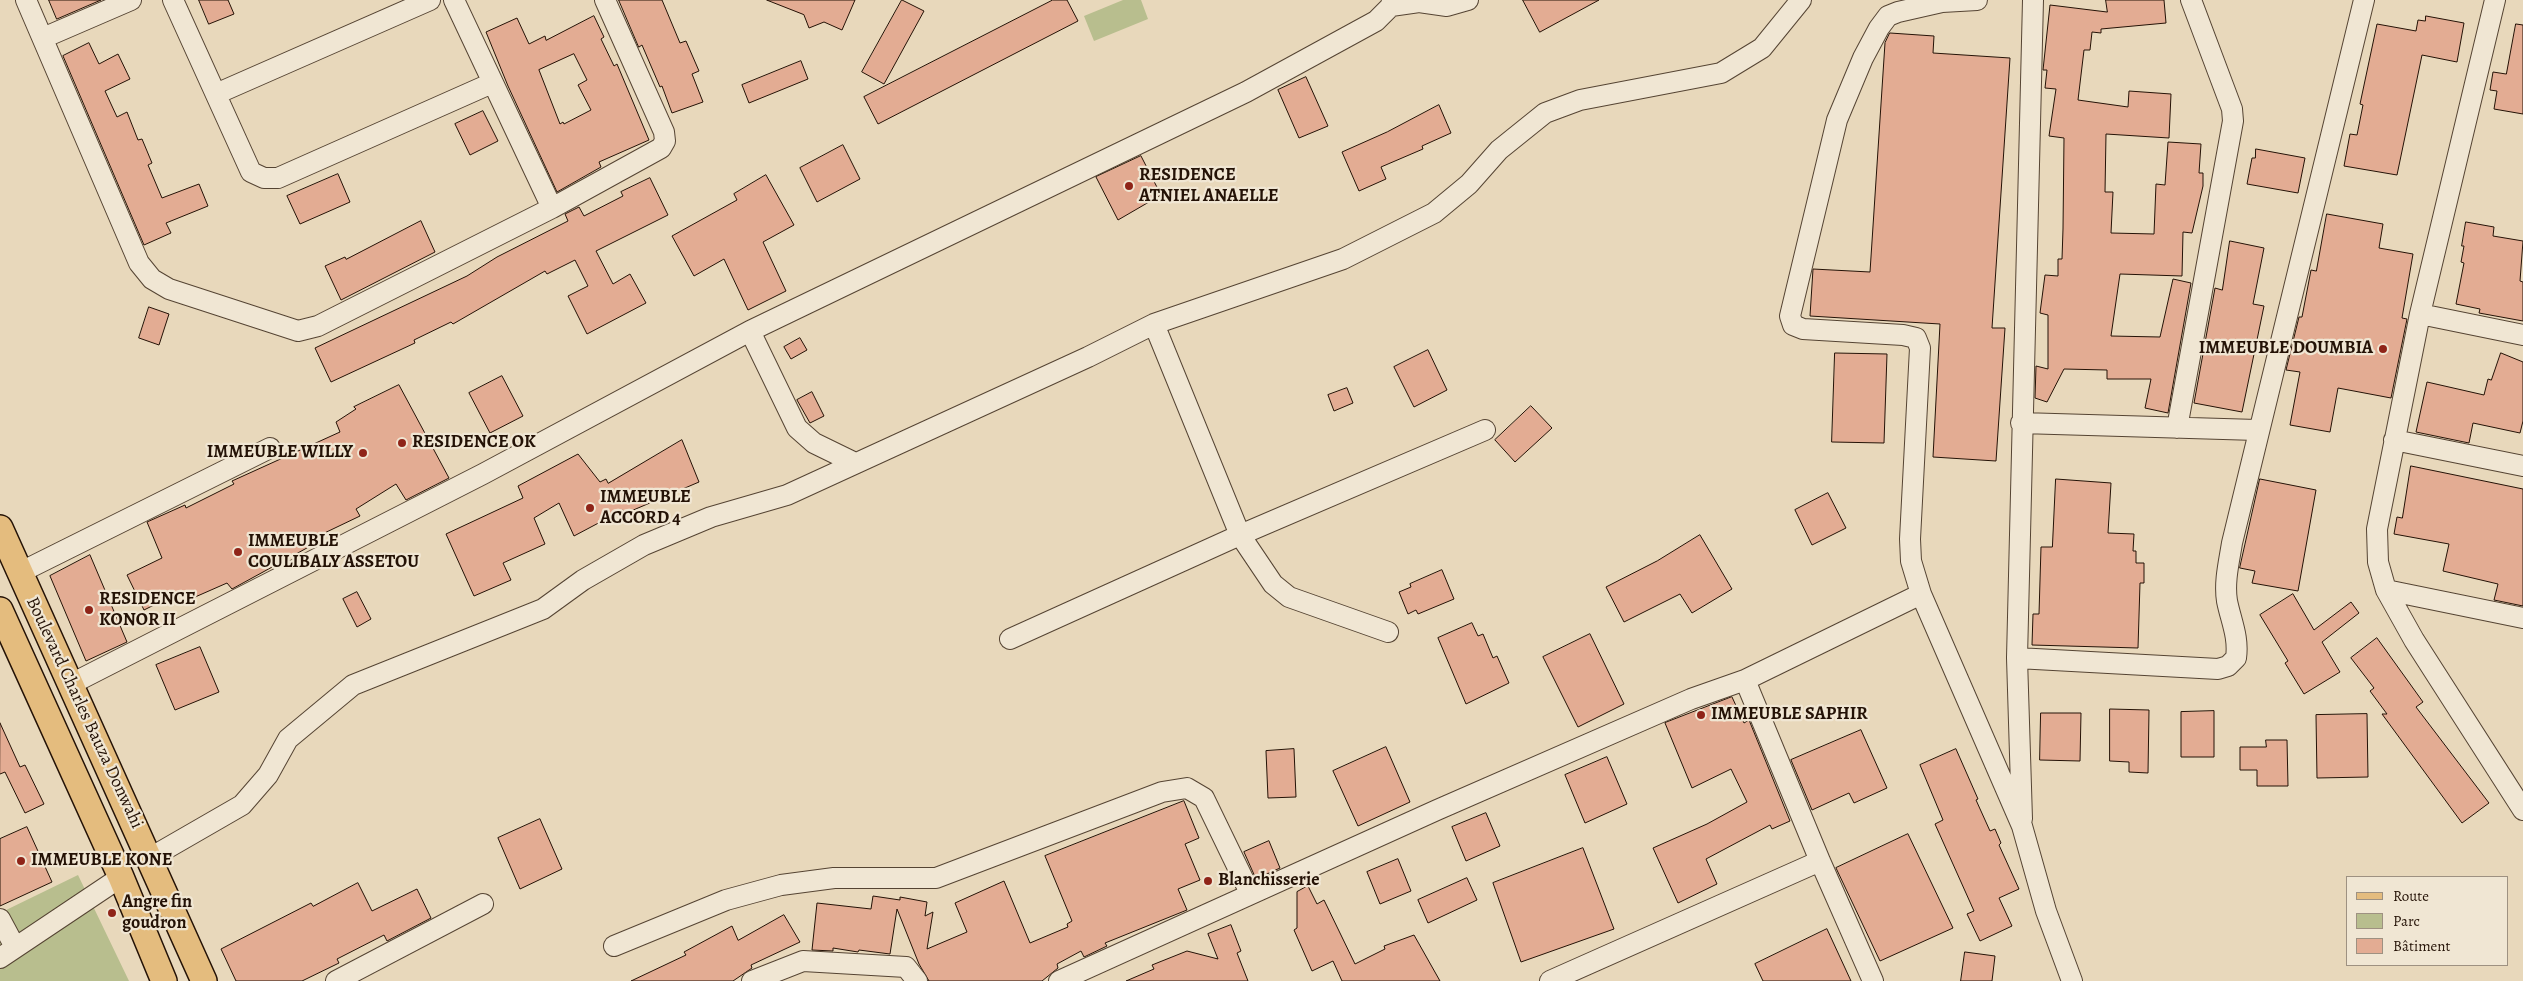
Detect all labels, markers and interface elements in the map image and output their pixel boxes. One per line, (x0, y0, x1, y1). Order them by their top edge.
place label: RESIDENCE ATNIEL ANAELLE (1139, 165, 1278, 208)
marker: RESIDENCE ATNIEL ANAELLE (1123, 180, 1135, 192)
place label: IMMEUBLE DOUMBIA (2199, 338, 2373, 360)
marker: IMMEUBLE DOUMBIA (2377, 343, 2389, 355)
place label: RESIDENCE OK (412, 432, 536, 454)
marker: RESIDENCE OK (396, 437, 408, 449)
place label: IMMEUBLE WILLY (207, 442, 353, 464)
marker: IMMEUBLE WILLY (357, 447, 369, 459)
place label: IMMEUBLE ACCORD 4 (600, 487, 691, 530)
marker: IMMEUBLE ACCORD 4 (584, 502, 596, 514)
place label: IMMEUBLE COULIBALY ASSETOU (248, 531, 419, 574)
marker: IMMEUBLE COULIBALY ASSETOU (232, 546, 244, 558)
place label: RESIDENCE KONOR II (99, 589, 196, 632)
street label: Boulevard Charles Bauza Donwahi (21, 594, 147, 832)
marker: RESIDENCE KONOR II (83, 604, 95, 616)
place label: IMMEUBLE SAPHIR (1711, 704, 1868, 726)
marker: IMMEUBLE SAPHIR (1695, 709, 1707, 721)
place label: IMMEUBLE KONE (31, 850, 172, 872)
marker: IMMEUBLE KONE (15, 855, 27, 867)
place label: Blanchisserie (1218, 870, 1320, 892)
marker: Blanchisserie (1202, 875, 1214, 887)
legend (2346, 876, 2508, 966)
text: Route (2393, 886, 2429, 906)
place label: Angre fin goudron (122, 892, 192, 934)
marker: Angre fin goudron (106, 907, 118, 919)
text: Parc (2393, 911, 2420, 931)
text: Bâtiment (2393, 936, 2451, 956)

